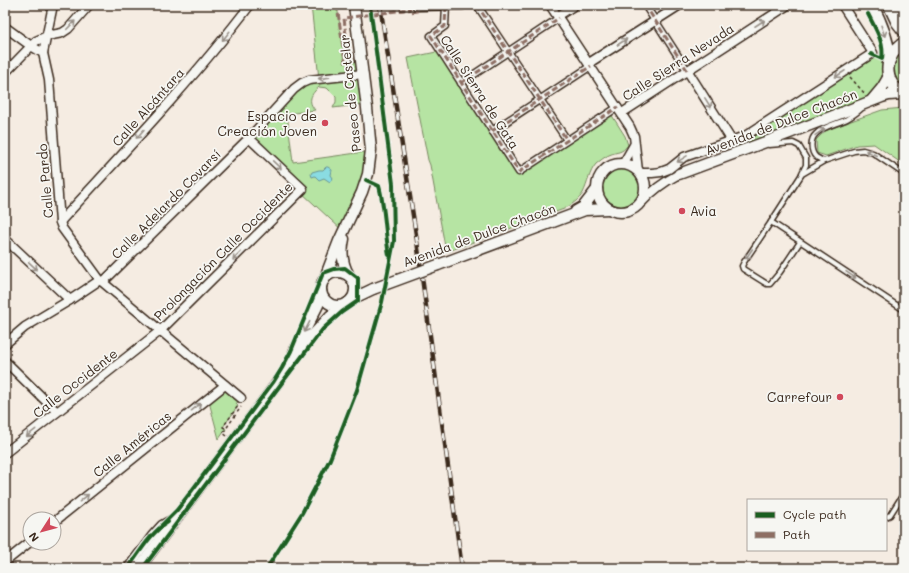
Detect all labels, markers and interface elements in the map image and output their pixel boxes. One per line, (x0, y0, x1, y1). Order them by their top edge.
street label: Calle Sierra Nevada (619, 19, 737, 104)
one-way arrow (754, 19, 765, 27)
one-way arrow (66, 20, 76, 30)
one-way arrow (880, 25, 888, 37)
one-way arrow (221, 30, 230, 41)
street label: Calle Sierra de Gata (437, 31, 524, 152)
street label: Paseo de Castelar (335, 33, 364, 153)
one-way arrow (616, 38, 628, 46)
street label: Calle Alcántara (108, 64, 187, 149)
one-way arrow (834, 71, 846, 79)
one-way arrow (318, 75, 331, 82)
street label: Avenida de Dulce Chacón (703, 85, 859, 158)
one-way arrow (704, 98, 712, 109)
place label: Espacio de Creación Joven (217, 107, 317, 139)
marker: Espacio de Creación Joven (320, 118, 330, 128)
one-way arrow (136, 128, 145, 139)
one-way arrow (814, 128, 825, 136)
street label: Calle Pardo (33, 143, 56, 219)
street label: Calle Adelardo Covarsí (107, 145, 224, 262)
one-way arrow (865, 149, 877, 156)
one-way arrow (676, 156, 688, 164)
one-way arrow (272, 160, 282, 169)
street label: Prolongación Calle Occidente (150, 178, 296, 324)
street label: Avenida de Dulce Chacón (400, 199, 557, 270)
place label: Avia (690, 202, 717, 219)
marker: Avia (677, 206, 687, 216)
one-way arrow (745, 249, 753, 260)
one-way arrow (232, 251, 242, 261)
one-way arrow (28, 261, 38, 271)
one-way arrow (845, 271, 856, 279)
one-way arrow (303, 321, 310, 333)
street label: Calle Occidente (29, 344, 120, 421)
place label: Carrefour (767, 388, 832, 405)
marker: Carrefour (835, 392, 845, 402)
one-way arrow (191, 403, 202, 412)
street label: Calle Américas (89, 407, 174, 480)
one-way arrow (25, 429, 36, 438)
one-way arrow (79, 493, 90, 502)
legend (747, 499, 887, 551)
text: Cycle path (783, 506, 846, 522)
north arrow (22, 511, 62, 551)
text: Path (783, 526, 810, 542)
text: N (25, 529, 42, 545)

